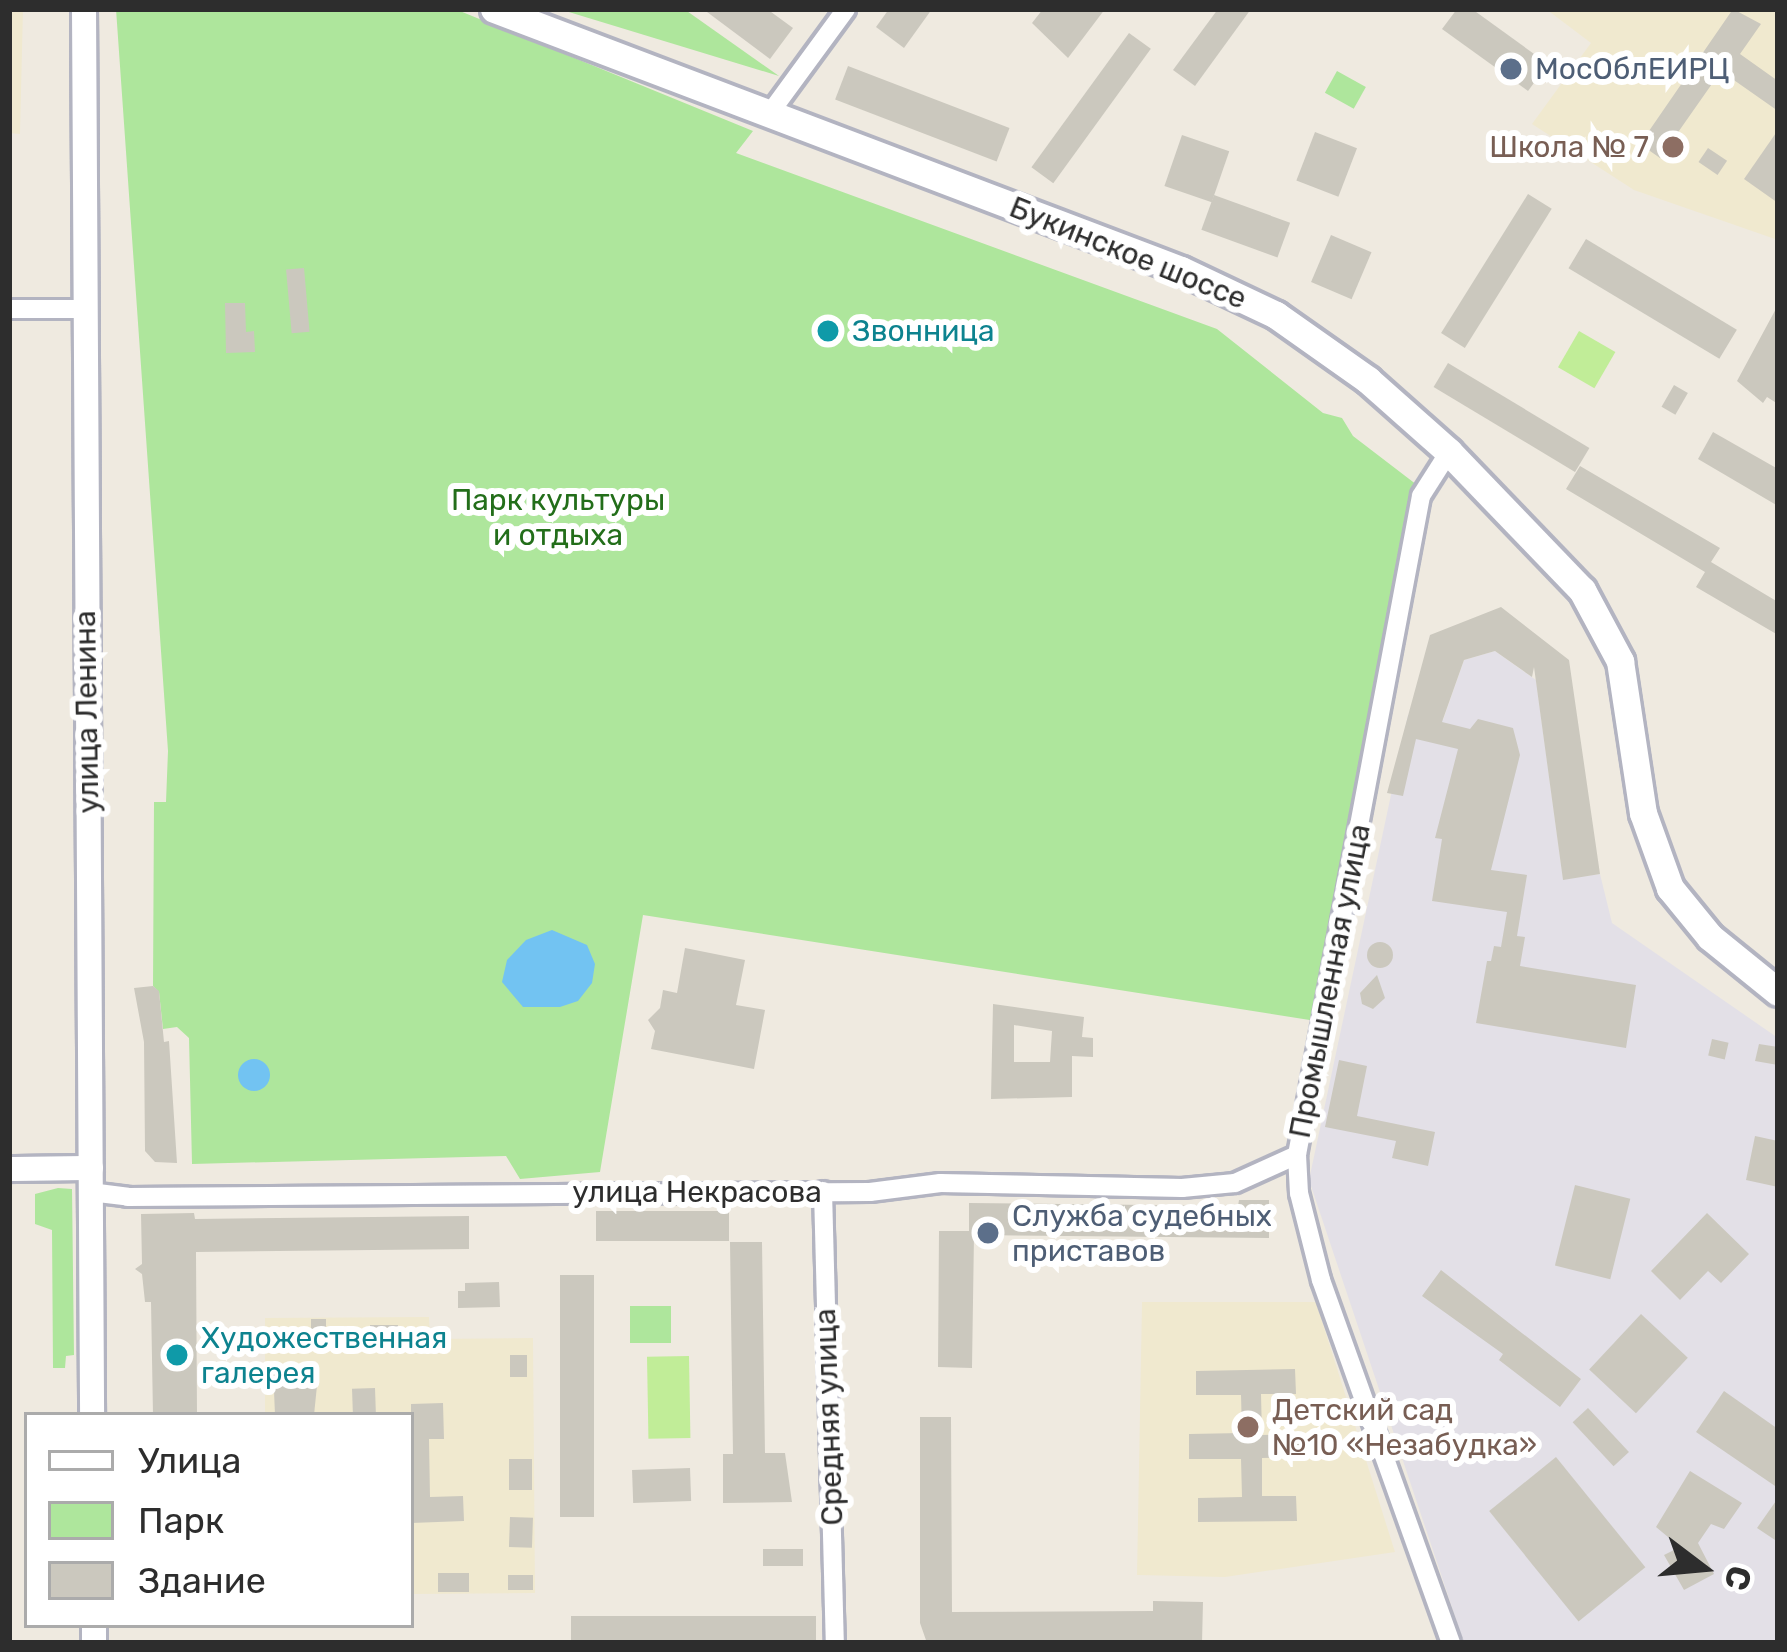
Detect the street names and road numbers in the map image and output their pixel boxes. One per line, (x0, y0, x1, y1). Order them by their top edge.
street label: Букинское шоссе (1004, 189, 1252, 317)
street label: улица Ленина (67, 610, 107, 814)
street label: Промышленная улица (1282, 821, 1378, 1141)
street label: улица Некрасова (572, 1174, 822, 1210)
street label: Средняя улица (807, 1308, 851, 1526)

